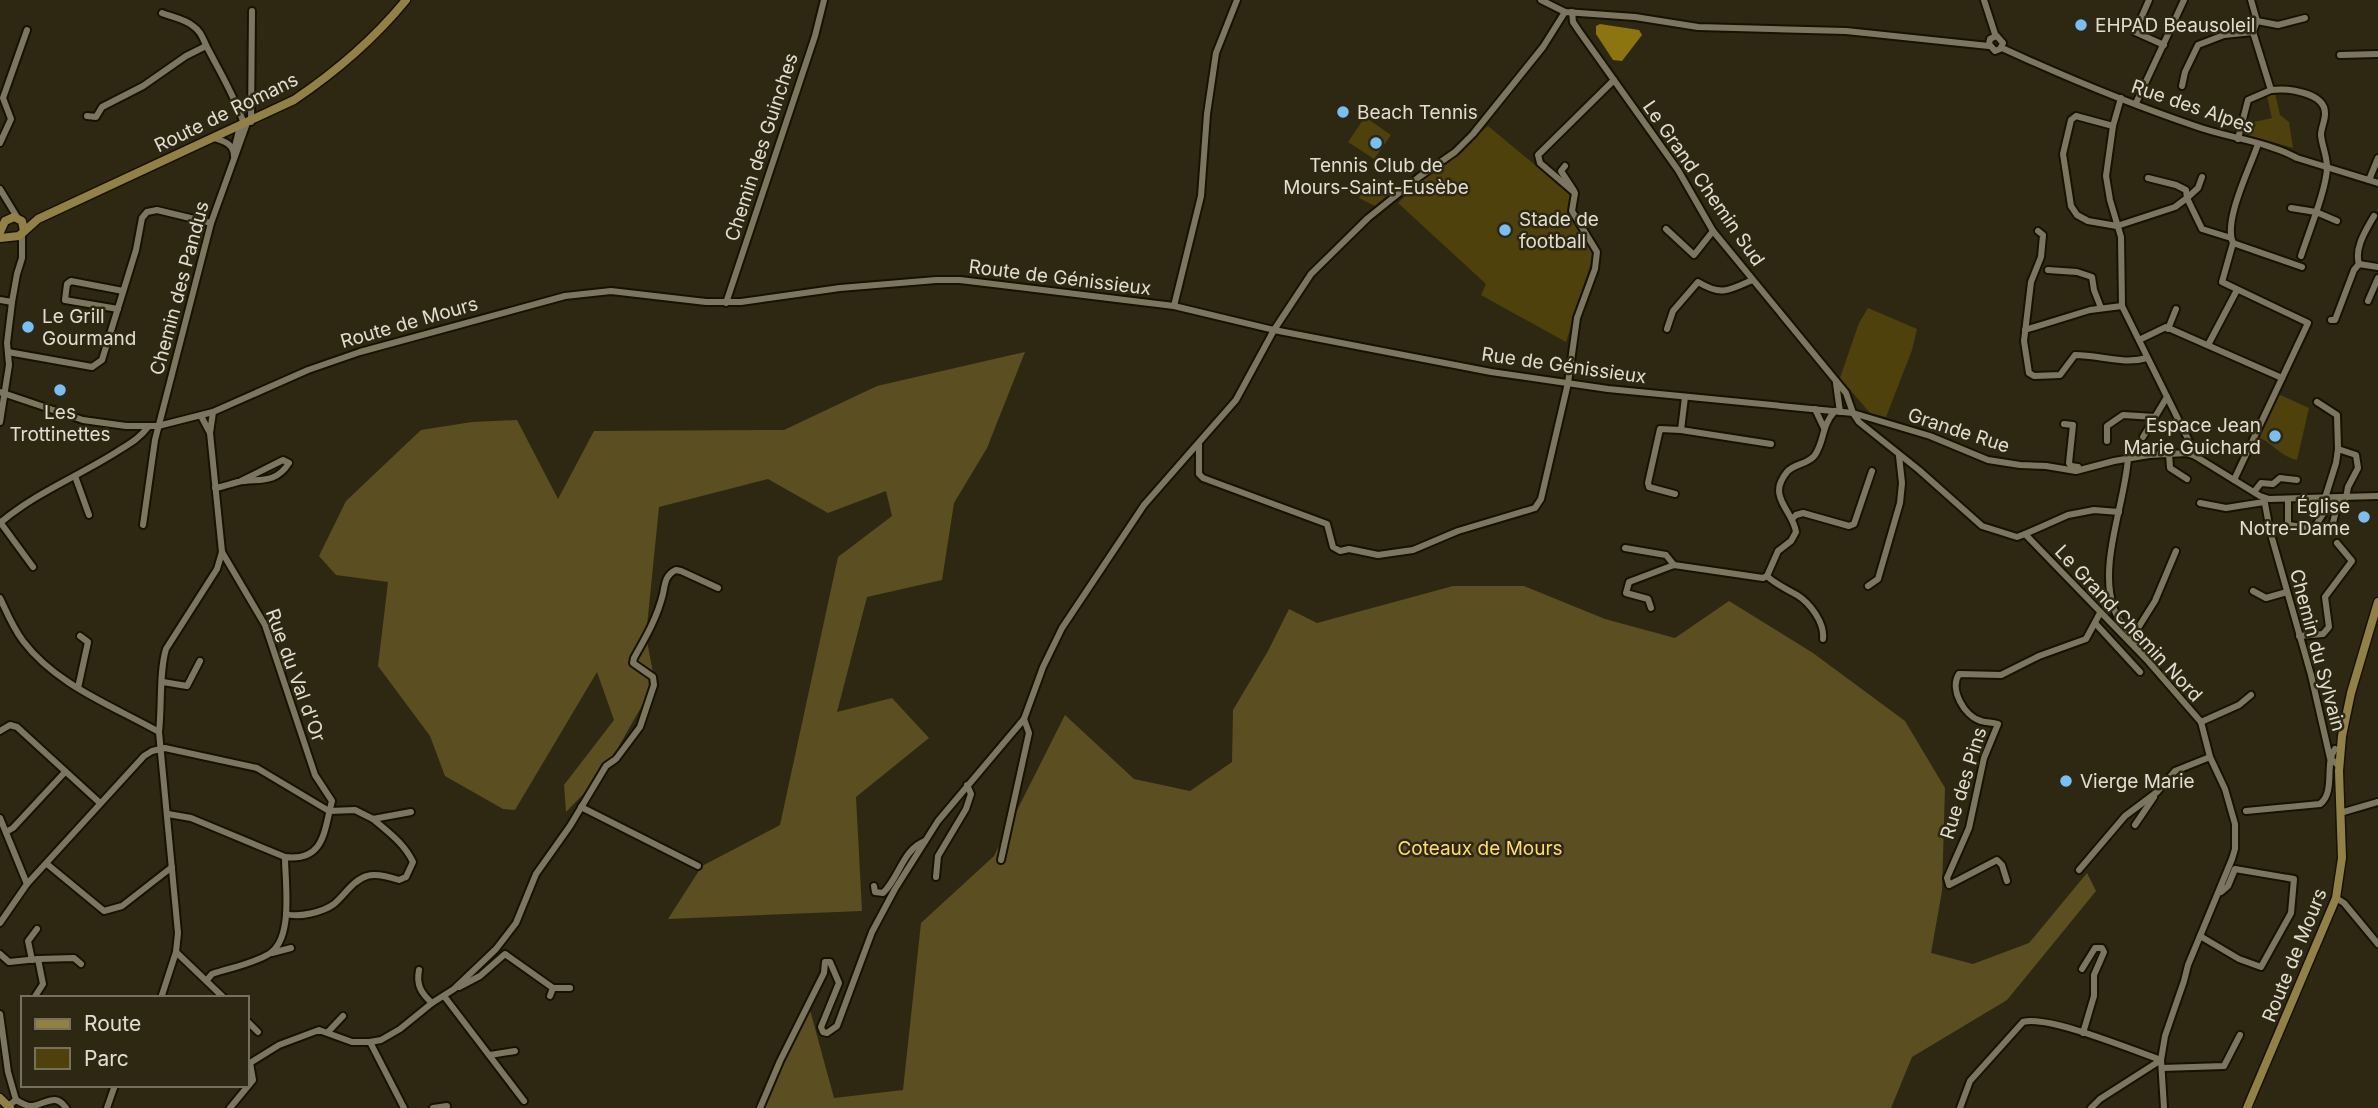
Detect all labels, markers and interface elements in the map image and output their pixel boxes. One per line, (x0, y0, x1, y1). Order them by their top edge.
place label: EHPAD Beausoleil (2095, 14, 2255, 37)
marker: EHPAD Beausoleil (2073, 17, 2089, 33)
street label: Chemin des Guinches (720, 50, 803, 244)
street label: Route de Romans (151, 68, 302, 157)
street label: Rue des Alpes (2128, 75, 2257, 138)
street label: Le Grand Chemin Sud (1638, 96, 1769, 270)
place label: Beach Tennis (1357, 101, 1478, 124)
marker: Beach Tennis (1335, 104, 1351, 120)
marker: Tennis Club de Mours-Saint-Eusèbe (1368, 135, 1384, 151)
place label: Tennis Club de Mours-Saint-Eusèbe (1283, 154, 1469, 199)
street label: Chemin des Pandus (145, 199, 214, 378)
place label: Stade de football (1519, 208, 1599, 253)
marker: Stade de football (1497, 222, 1513, 238)
street label: Route de Génissieux (967, 255, 1152, 300)
street label: Route de Mours (338, 292, 481, 353)
place label: Le Grill Gourmand (42, 305, 136, 350)
marker: Le Grill Gourmand (20, 319, 36, 335)
street label: Rue de Génissieux (1480, 343, 1648, 388)
marker: Les Trottinettes (52, 382, 68, 398)
place label: Les Trottinettes (9, 401, 111, 446)
street label: Grande Rue (1905, 403, 2013, 458)
place label: Espace Jean Marie Guichard (2123, 414, 2261, 459)
marker: Espace Jean Marie Guichard (2267, 428, 2283, 444)
place label: Église Notre-Dame (2239, 494, 2350, 540)
marker: Église Notre-Dame (2356, 509, 2372, 525)
street label: Le Grand Chemin Nord (2050, 540, 2207, 706)
street label: Chemin du Sylvain (2285, 567, 2350, 734)
street label: Rue du Val d'Or (261, 606, 330, 745)
street label: Rue des Pins (1936, 724, 1991, 842)
place label: Vierge Marie (2080, 770, 2195, 793)
marker: Vierge Marie (2058, 773, 2074, 789)
park label: Coteaux de Mours (1397, 837, 1563, 860)
street label: Route de Mours (2257, 885, 2332, 1025)
legend (21, 996, 248, 1087)
text: Route (84, 1011, 141, 1036)
text: Parc (84, 1046, 129, 1071)

